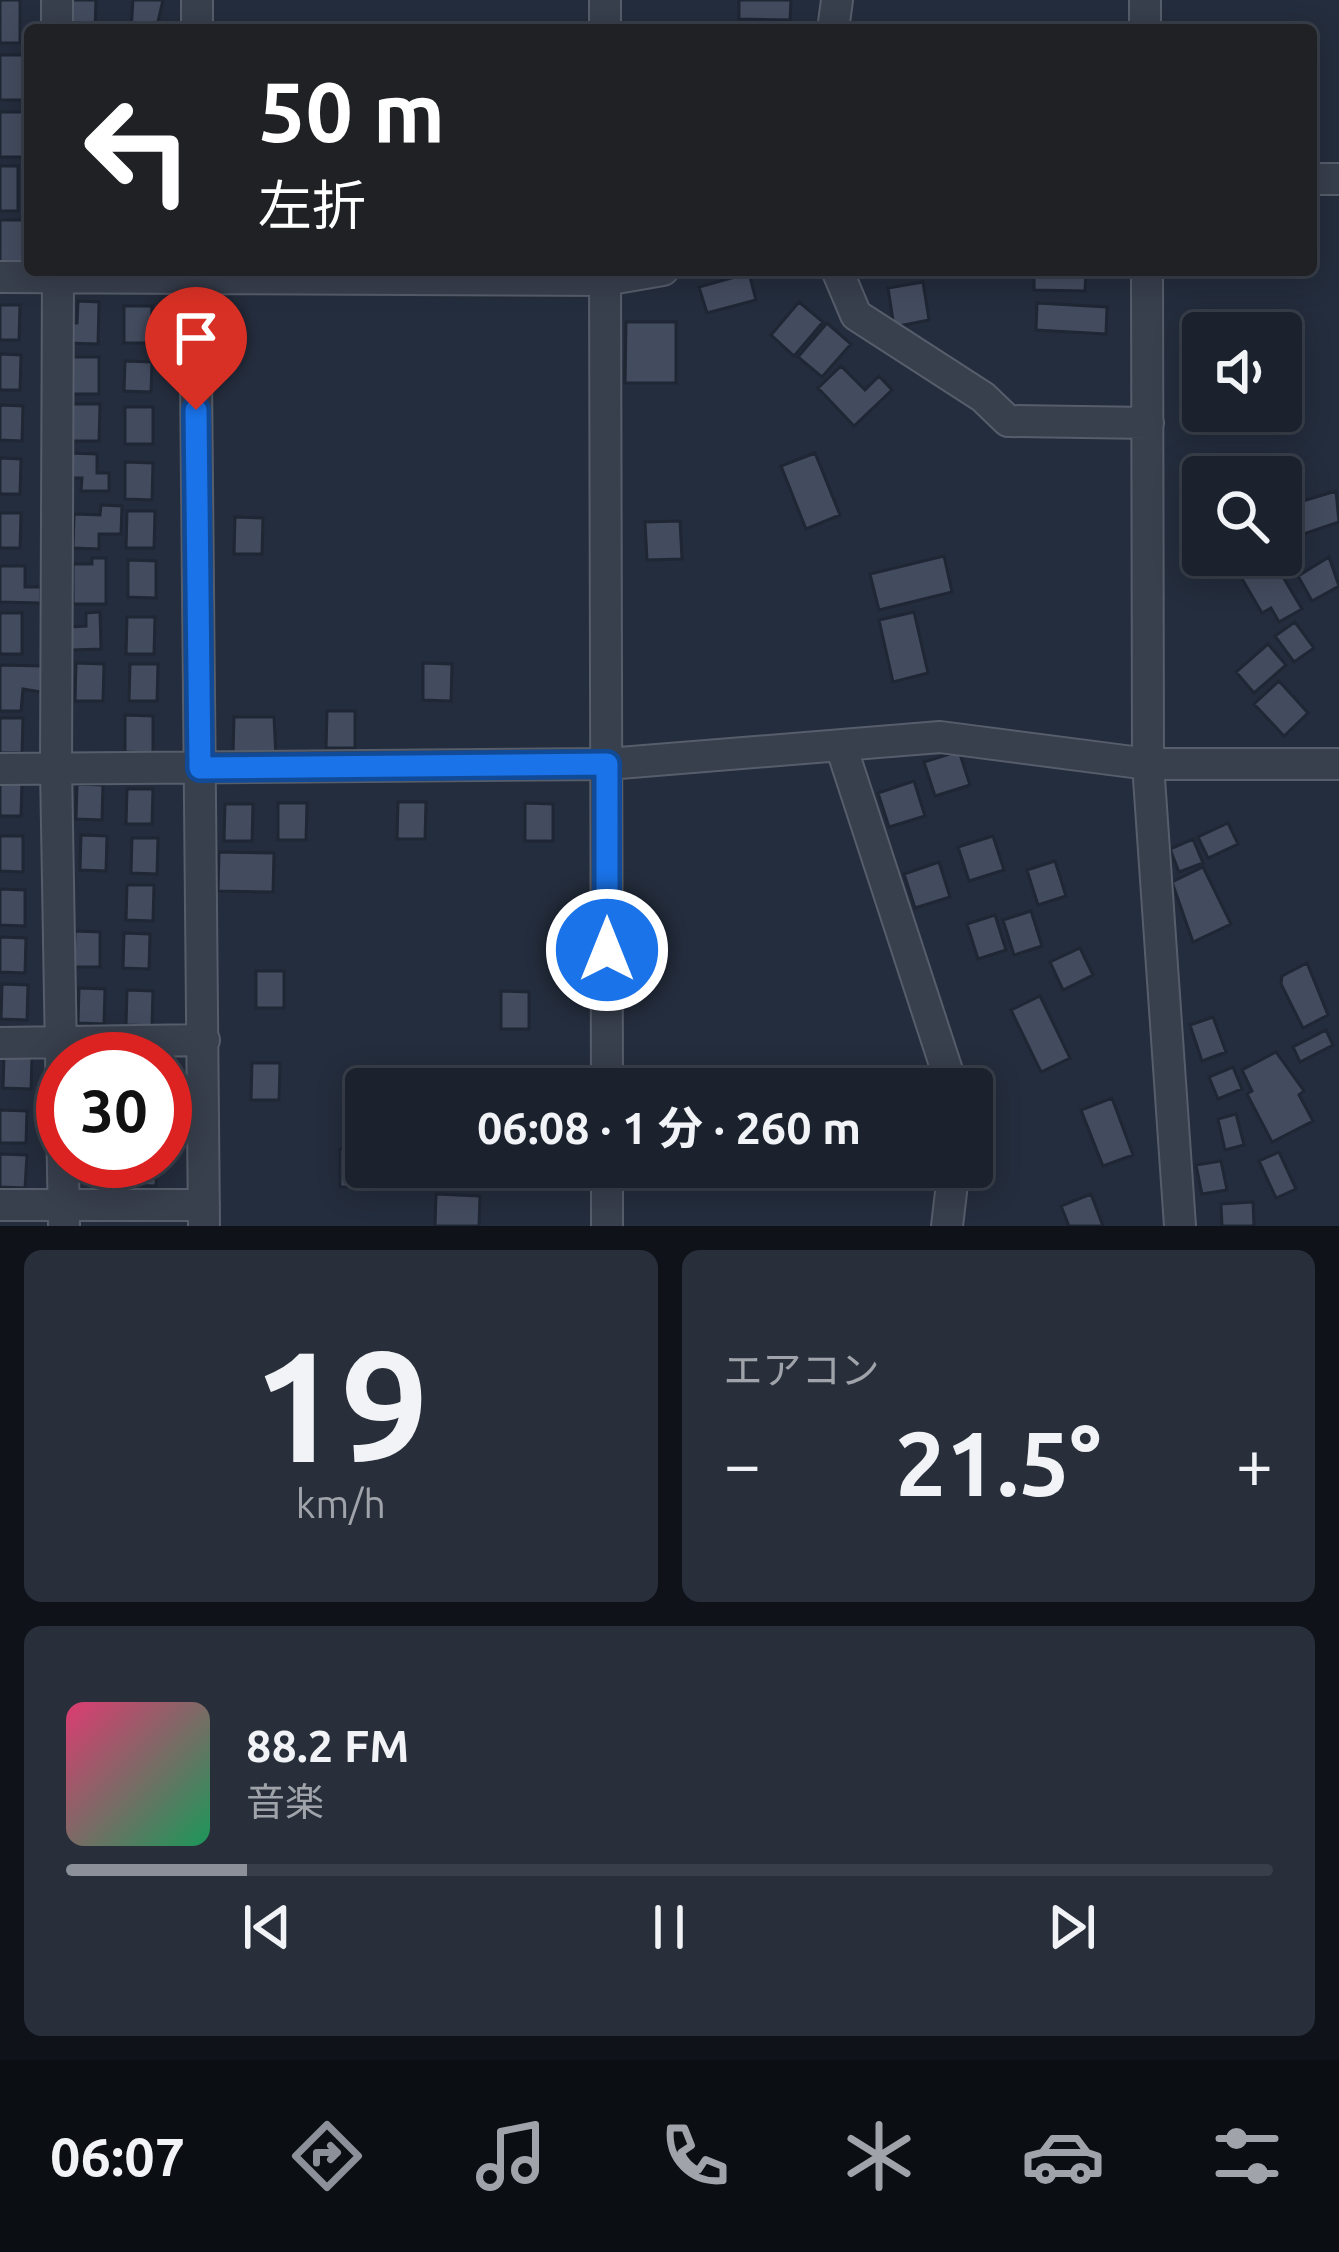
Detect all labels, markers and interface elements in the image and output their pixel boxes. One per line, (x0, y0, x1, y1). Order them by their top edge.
text: 50 m (258, 64, 445, 158)
icon: left (60, 72, 216, 228)
text: 左折 (258, 175, 366, 235)
pin (145, 287, 247, 410)
icon: arrive (163, 305, 229, 371)
map controls (1182, 312, 1302, 576)
button: sound (1182, 312, 1302, 432)
button: search (1182, 456, 1302, 576)
position arrow (544, 887, 670, 1013)
speed limit sign: 30 (36, 1032, 192, 1188)
text: 06:08 · 1 分 · 260 m (477, 1102, 861, 1153)
text: 19 (253, 1317, 429, 1491)
text: エアコン (724, 1348, 880, 1391)
text: 21.5° (895, 1412, 1101, 1513)
text: − (724, 1426, 761, 1500)
text: + (1236, 1426, 1273, 1500)
text: km/h (296, 1482, 386, 1525)
text: 88.2 FM (246, 1720, 409, 1771)
text: 音楽 (246, 1780, 324, 1823)
icon: previous (234, 1894, 300, 1960)
icon: pause (636, 1894, 702, 1960)
icon: next (1039, 1894, 1105, 1960)
icon: directions (285, 2114, 369, 2198)
icon: music (469, 2114, 553, 2198)
icon: phone (653, 2114, 737, 2198)
icon: climate (837, 2114, 921, 2198)
icon: car (1021, 2114, 1105, 2198)
icon: filters (1205, 2114, 1289, 2198)
text: 06:07 (50, 2126, 185, 2186)

